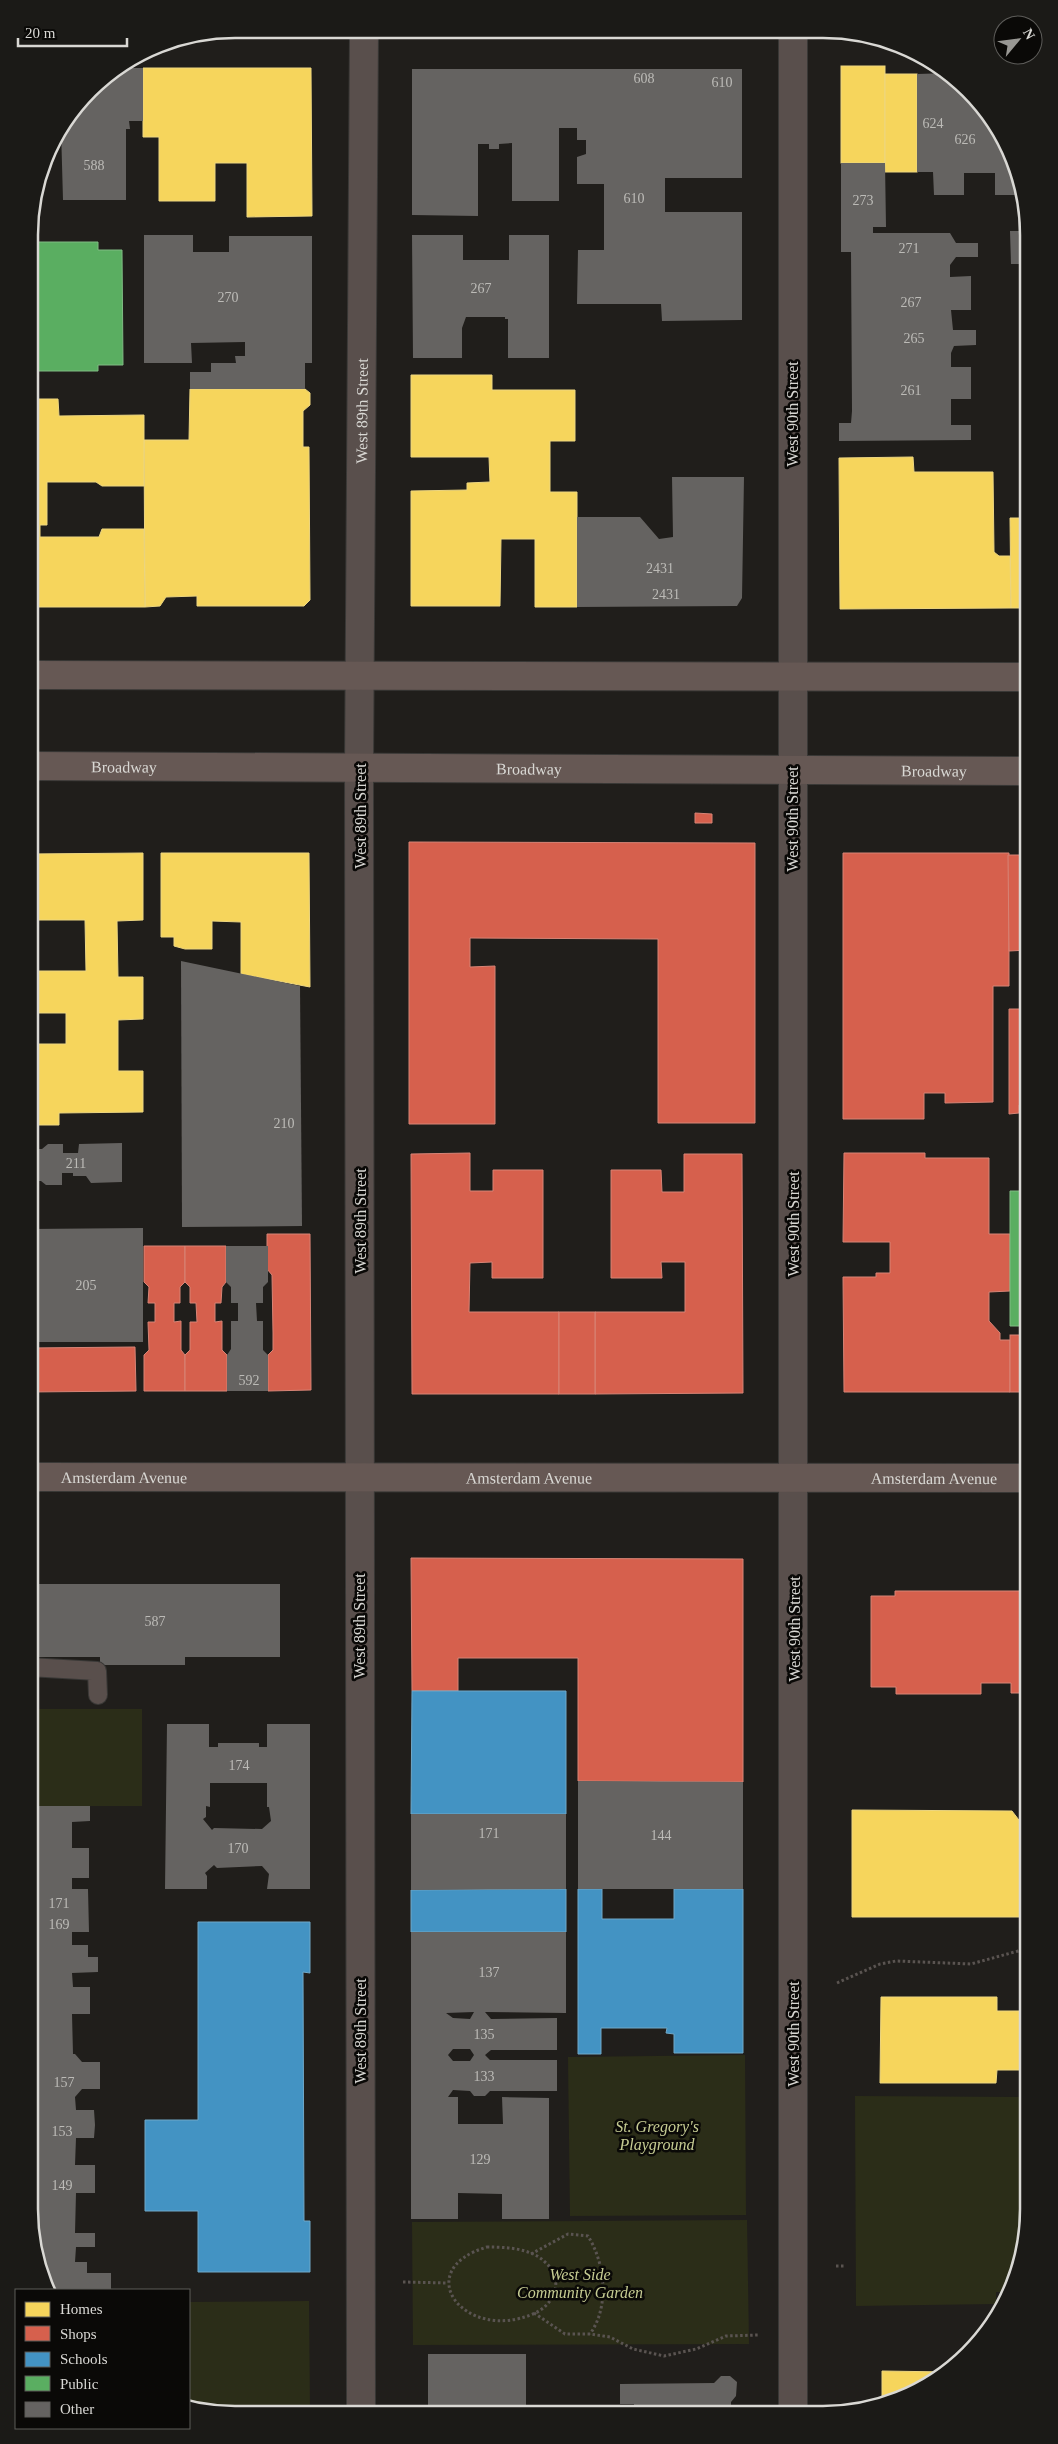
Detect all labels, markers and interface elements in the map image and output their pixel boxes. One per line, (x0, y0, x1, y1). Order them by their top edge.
scale bar (18, 15, 126, 47)
north arrow (993, 15, 1043, 65)
text: 20 m (25, 25, 56, 41)
text: N (1020, 26, 1038, 42)
house number: 608 (634, 71, 655, 86)
house number: 610 (712, 75, 733, 90)
house number: 624 (923, 116, 944, 131)
house number: 626 (955, 132, 976, 147)
house number: 588 (84, 158, 105, 173)
house number: 610 (624, 191, 645, 206)
house number: 273 (853, 193, 874, 208)
house number: 271 (899, 241, 920, 256)
house number: 267 (471, 281, 492, 296)
house number: 270 (218, 290, 239, 305)
house number: 267 (901, 295, 922, 310)
house number: 265 (904, 331, 925, 346)
street label: West 89th Street (353, 358, 370, 464)
street label: West 90th Street (784, 361, 801, 467)
house number: 261 (901, 383, 922, 398)
house number: 2431 (646, 561, 674, 576)
house number: 2431 (652, 587, 680, 602)
street label: Broadway (91, 758, 157, 776)
street label: Broadway (496, 760, 562, 778)
street label: Broadway (901, 762, 967, 780)
street label: West 89th Street (352, 763, 369, 869)
street label: West 90th Street (784, 766, 801, 872)
house number: 210 (274, 1116, 295, 1131)
house number: 211 (66, 1156, 86, 1171)
street label: West 89th Street (352, 1168, 369, 1274)
street label: West 90th Street (785, 1171, 802, 1277)
house number: 205 (76, 1278, 97, 1293)
house number: 592 (239, 1373, 260, 1388)
street label: Amsterdam Avenue (61, 1469, 187, 1486)
street label: Amsterdam Avenue (466, 1469, 592, 1486)
street label: Amsterdam Avenue (871, 1469, 997, 1486)
street label: West 89th Street (351, 1573, 368, 1679)
street label: West 90th Street (786, 1576, 803, 1682)
house number: 587 (145, 1614, 166, 1629)
house number: 174 (229, 1758, 250, 1773)
house number: 171 (479, 1826, 500, 1841)
house number: 144 (651, 1828, 672, 1843)
house number: 170 (228, 1841, 249, 1856)
house number: 171 (49, 1896, 70, 1911)
house number: 169 (49, 1917, 70, 1932)
house number: 137 (479, 1965, 500, 1980)
street label: West 89th Street (352, 1978, 369, 2084)
street label: West 90th Street (785, 1981, 802, 2087)
house number: 135 (474, 2027, 495, 2042)
house number: 133 (474, 2069, 495, 2084)
house number: 157 (54, 2075, 75, 2090)
park label: St. Gregory's Playground (615, 2118, 699, 2154)
house number: 153 (52, 2124, 73, 2139)
house number: 129 (470, 2152, 491, 2167)
house number: 149 (52, 2178, 73, 2193)
park label: West Side Community Garden (517, 2266, 643, 2302)
legend (15, 2289, 190, 2429)
text: Homes (60, 2301, 103, 2317)
text: Shops (60, 2326, 97, 2342)
text: Schools (60, 2351, 108, 2367)
text: Public (60, 2376, 99, 2392)
text: Other (60, 2401, 94, 2417)

